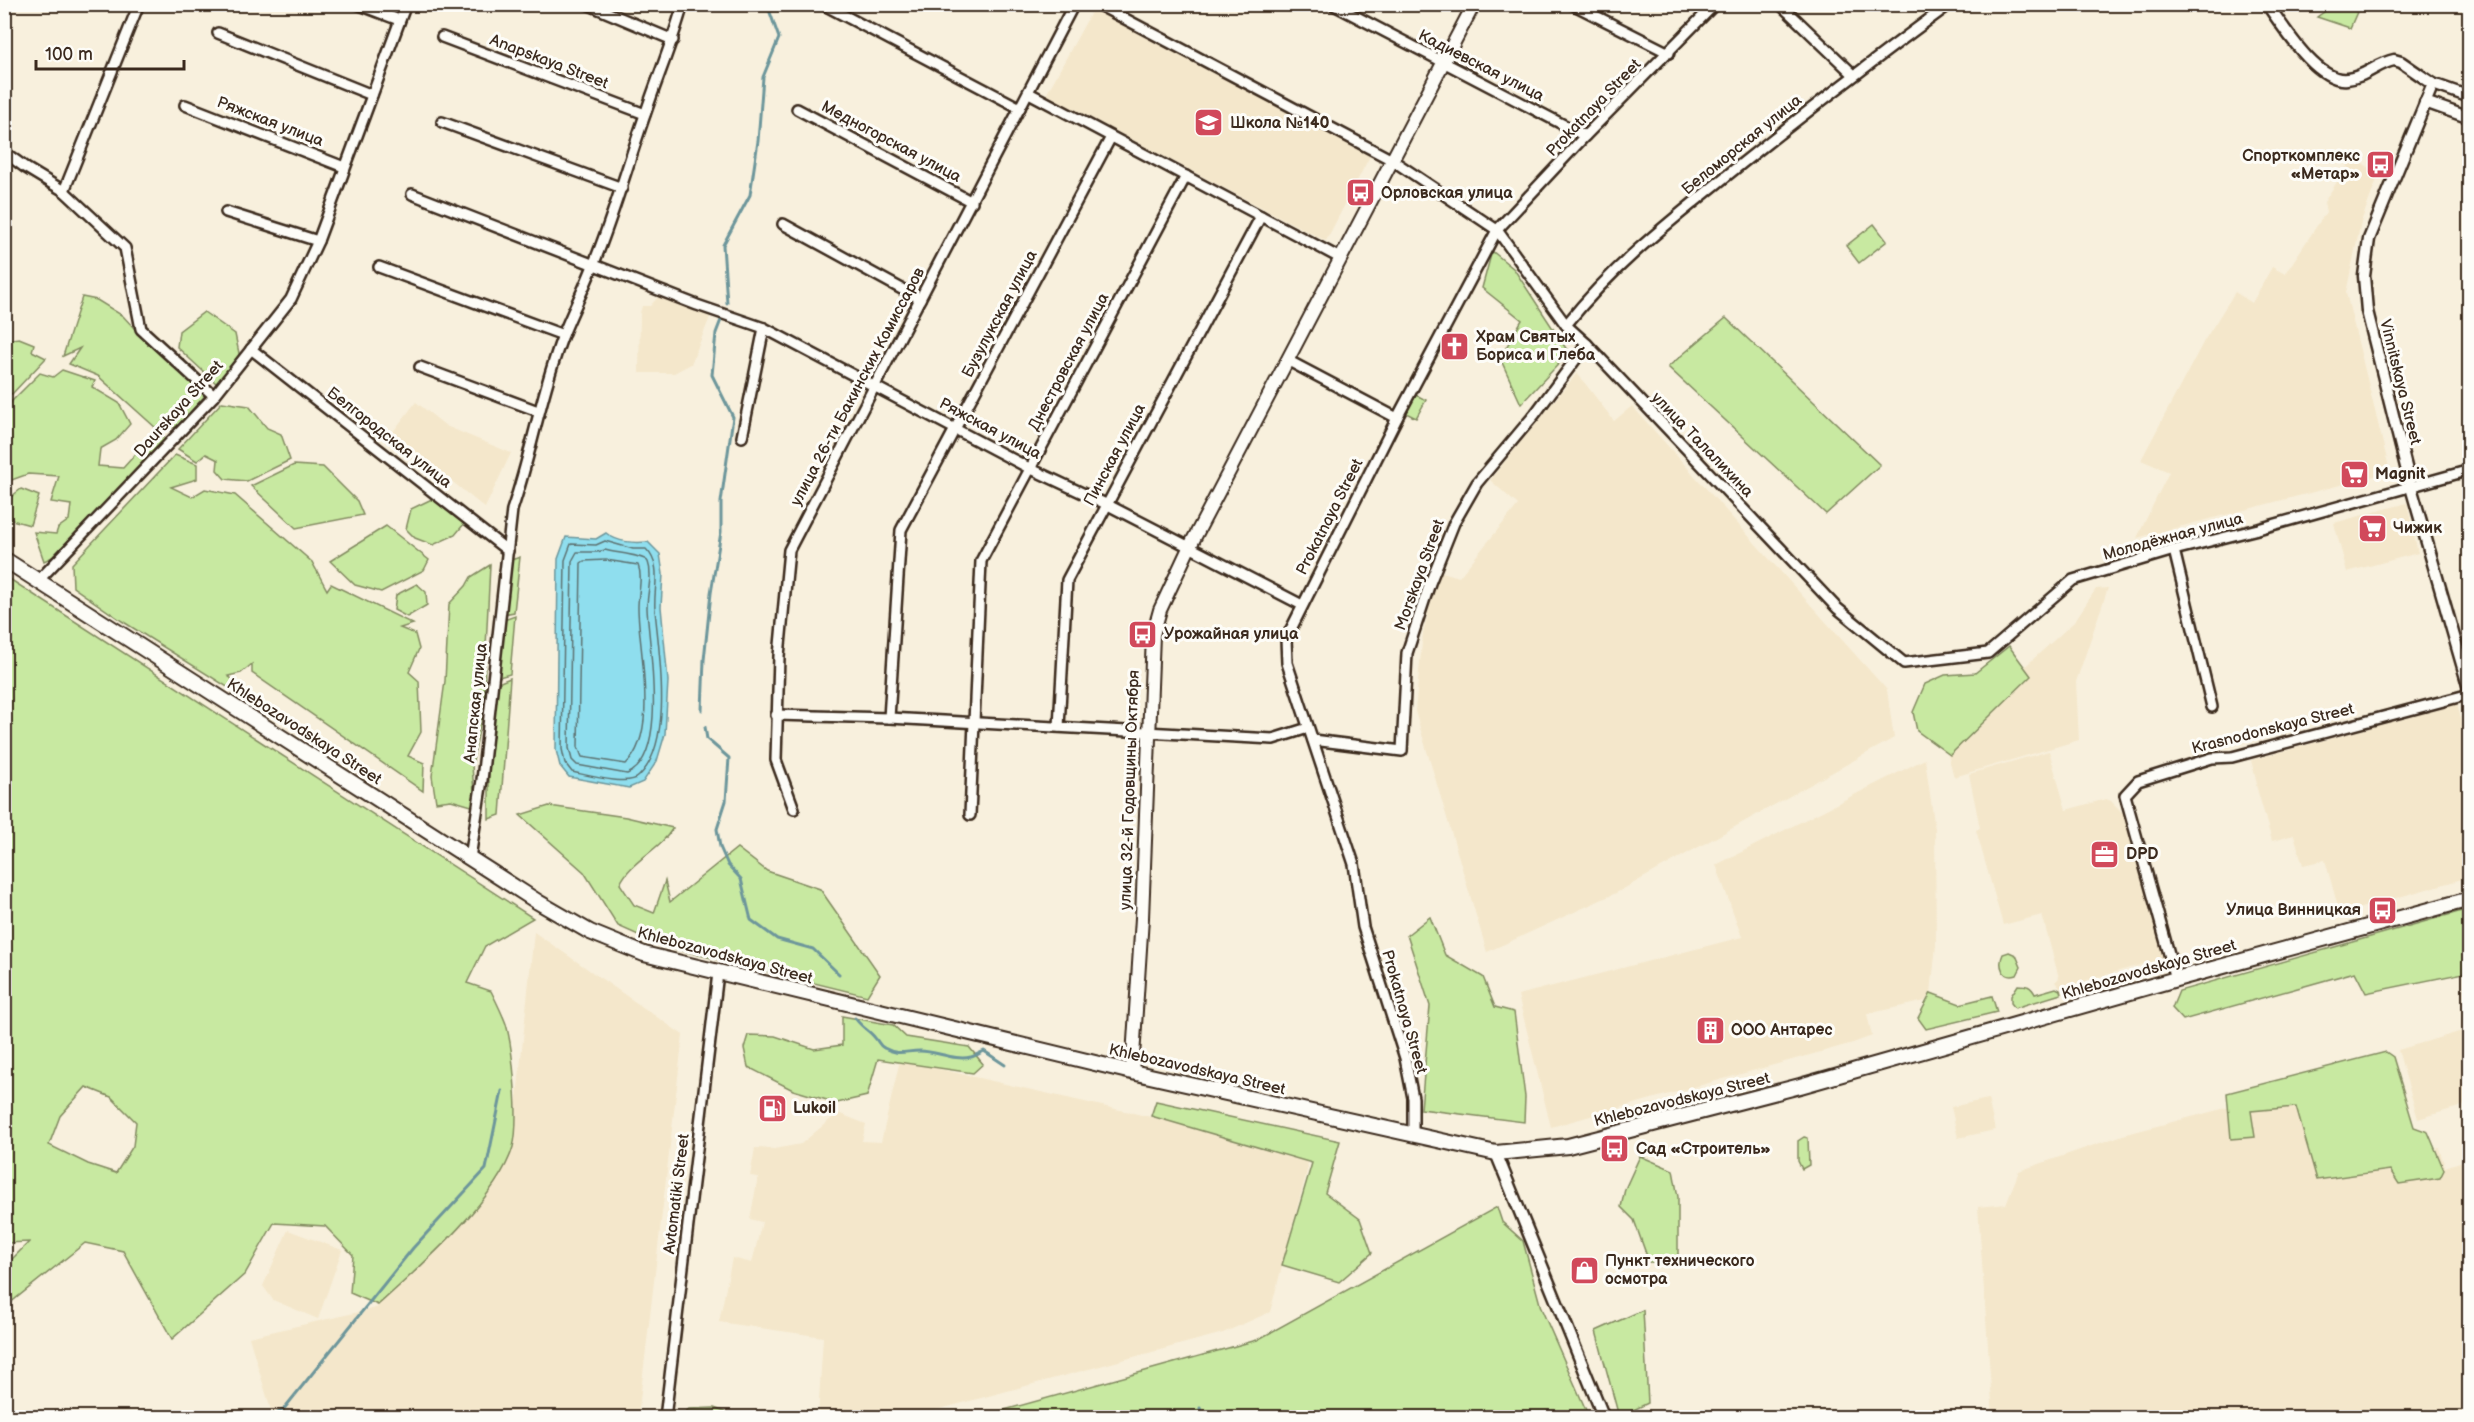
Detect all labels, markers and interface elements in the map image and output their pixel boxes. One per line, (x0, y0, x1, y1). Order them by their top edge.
street label: Кадиевская улица (1415, 26, 1548, 106)
street label: Anapskaya Street (487, 31, 611, 93)
scale bar (36, 33, 184, 71)
text: 100 m (45, 44, 93, 65)
street label: Prokatnaya Street (1543, 55, 1645, 161)
street label: Беломорская улица (1678, 91, 1806, 199)
street label: Ряжская улица (214, 93, 327, 151)
street label: Медногорская улица (818, 97, 965, 187)
school or university icon: Школа №140 (1193, 107, 1225, 139)
place label: Школа №140 (1230, 114, 1329, 133)
place label: Спорткомплекс «Метар» (2242, 147, 2360, 184)
bus stop icon: Спорткомплекс «Метар» (2365, 149, 2397, 181)
bus stop icon: Орловская улица (1344, 177, 1376, 209)
place label: Орловская улица (1381, 184, 1513, 203)
street label: Бузулукская улица (958, 247, 1042, 381)
street label: улица 26-ти Бакинских Комиссаров (787, 264, 929, 509)
street label: Днестровская улица (1025, 289, 1114, 434)
street label: Vinnitskaya Street (2375, 317, 2425, 447)
place label: Храм Святых Бориса и Глеба (1475, 328, 1596, 365)
church icon: Храм Святых Бориса и Глеба (1439, 330, 1471, 362)
street label: Daurskaya Street (131, 357, 227, 461)
street label: Белгородская улица (323, 383, 456, 493)
street label: улица Талалихина (1647, 389, 1757, 502)
street label: Ряжская улица (936, 394, 1045, 464)
street label: Пинская улица (1080, 400, 1150, 509)
street label: Prokatnaya Street (1292, 456, 1368, 578)
supermarket icon: Magnit (2338, 458, 2370, 490)
place label: Magnit (2375, 465, 2426, 484)
street label: Молодёжная улица (2101, 509, 2246, 565)
supermarket icon: Чижик (2356, 512, 2388, 544)
street label: Morskaya Street (1391, 517, 1449, 633)
place label: Чижик (2393, 519, 2442, 538)
bus stop icon: Урожайная улица (1127, 618, 1159, 650)
place label: Урожайная улица (1164, 625, 1299, 644)
street label: Анапская улица (460, 642, 492, 765)
street label: улица 32-й Годовщины Октября (1116, 669, 1144, 910)
street label: Khlebozavodskaya Street (223, 675, 385, 789)
street label: Krasnodonskaya Street (2190, 700, 2356, 758)
office icon: DPD (2089, 838, 2121, 870)
place label: DPD (2126, 845, 2158, 864)
bus stop icon: Улица Винницкая (2366, 894, 2398, 926)
place label: Улица Винницкая (2226, 901, 2361, 920)
street label: Khlebozavodskaya Street (635, 923, 815, 989)
street label: Khlebozavodskaya Street (2060, 936, 2239, 1004)
street label: Prokatnaya Street (1377, 948, 1431, 1076)
building icon: ООО Антарес (1694, 1014, 1726, 1046)
place label: ООО Антарес (1731, 1021, 1833, 1040)
street label: Khlebozavodskaya Street (1107, 1040, 1287, 1100)
street label: Khlebozavodskaya Street (1592, 1069, 1772, 1131)
fuel station icon: Lukoil (756, 1092, 788, 1124)
place label: Lukoil (793, 1099, 836, 1118)
street label: Avtomatiki Street (660, 1133, 694, 1255)
bus stop icon: Сад «Строитель» (1599, 1133, 1631, 1165)
place label: Сад «Строитель» (1636, 1140, 1771, 1159)
place label: Пункт технического осмотра (1605, 1252, 1755, 1289)
shop icon: Пункт технического осмотра (1568, 1254, 1600, 1286)

